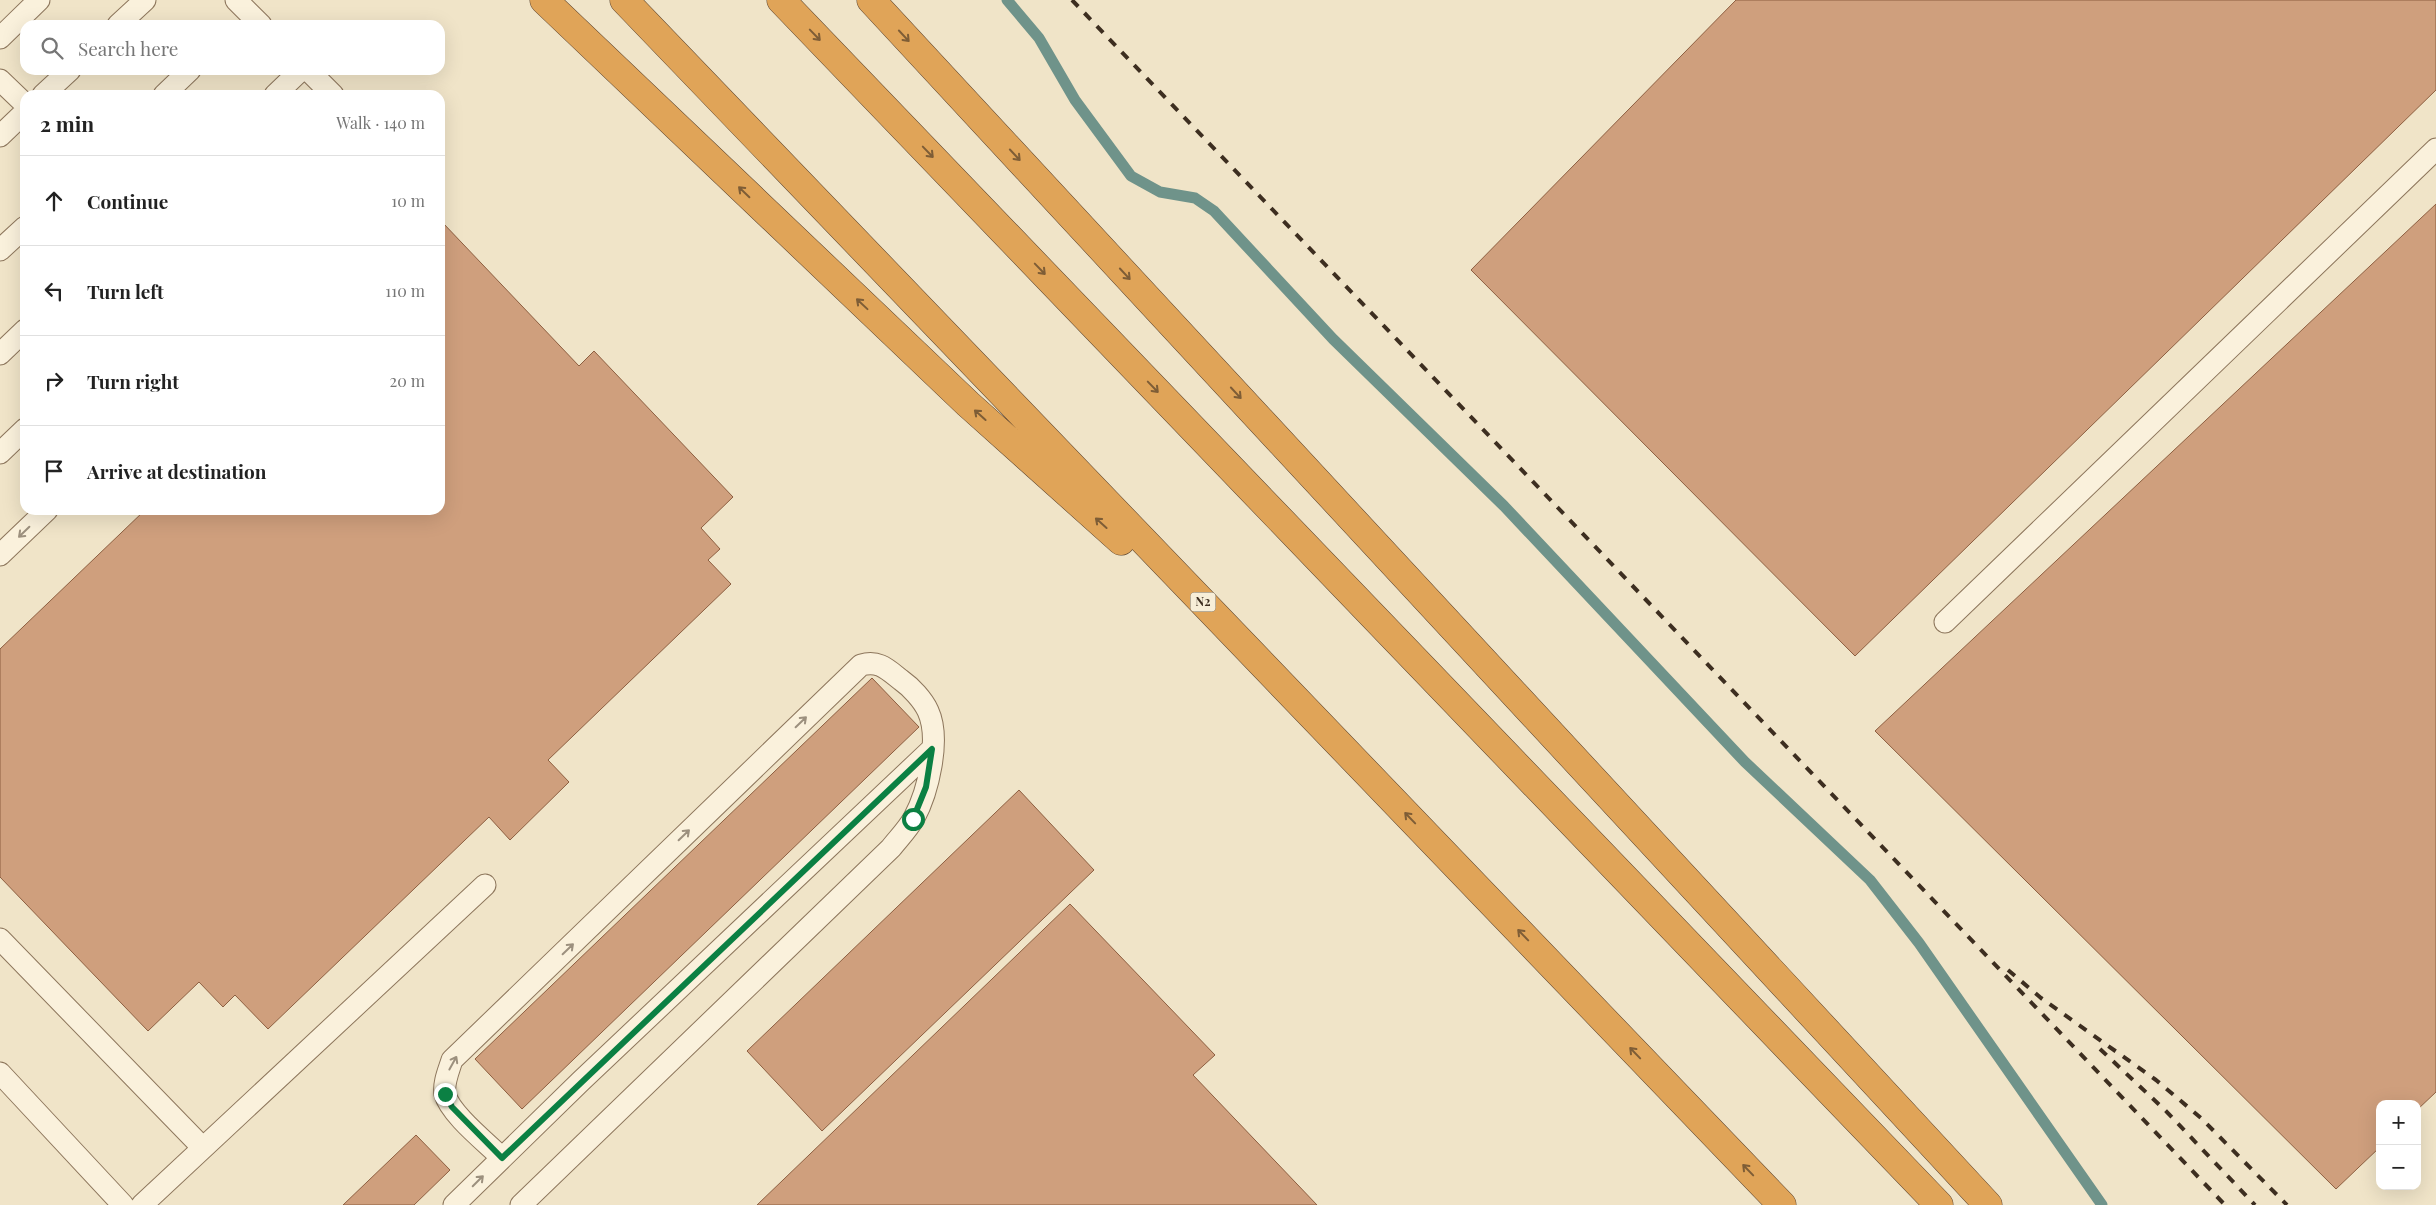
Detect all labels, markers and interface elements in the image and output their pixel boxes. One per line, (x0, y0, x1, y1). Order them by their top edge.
search box (20, 20, 445, 75)
one-way arrow (809, 29, 821, 41)
one-way arrow (898, 29, 910, 42)
icon: search (38, 34, 66, 62)
text: Search here (78, 35, 178, 61)
text: 2 min (40, 109, 94, 137)
text: Walk · 140 m (336, 112, 425, 133)
one-way arrow (922, 146, 934, 159)
one-way arrow (1009, 148, 1021, 161)
one-way arrow (737, 186, 750, 198)
icon: ahead (40, 187, 68, 215)
text: Continue (87, 188, 168, 214)
text: 10 m (391, 190, 425, 211)
one-way arrow (1034, 263, 1046, 276)
one-way arrow (1119, 268, 1131, 280)
icon: left (40, 277, 68, 305)
text: Turn left (87, 278, 164, 304)
text: 110 m (385, 280, 425, 301)
one-way arrow (855, 298, 868, 310)
icon: right (40, 367, 68, 395)
text: Turn right (87, 368, 179, 394)
text: 20 m (390, 370, 425, 391)
one-way arrow (1147, 380, 1159, 393)
one-way arrow (1230, 387, 1242, 400)
one-way arrow (973, 409, 986, 421)
icon: arrive (40, 457, 68, 485)
text: Arrive at destination (87, 458, 267, 484)
one-way arrow (1095, 517, 1108, 529)
one-way arrow (17, 526, 30, 538)
road number: N2 (1190, 592, 1216, 612)
one-way arrow (795, 716, 807, 728)
route start (902, 808, 925, 831)
one-way arrow (1404, 812, 1416, 825)
one-way arrow (678, 830, 690, 842)
one-way arrow (1517, 929, 1529, 942)
one-way arrow (561, 943, 573, 955)
one-way arrow (1629, 1046, 1641, 1059)
one-way arrow (448, 1056, 458, 1071)
route end (434, 1083, 457, 1106)
map controls (2376, 1100, 2421, 1190)
button: + (2376, 1100, 2421, 1145)
button: − (2376, 1145, 2421, 1190)
one-way arrow (1742, 1164, 1754, 1176)
one-way arrow (472, 1175, 484, 1188)

